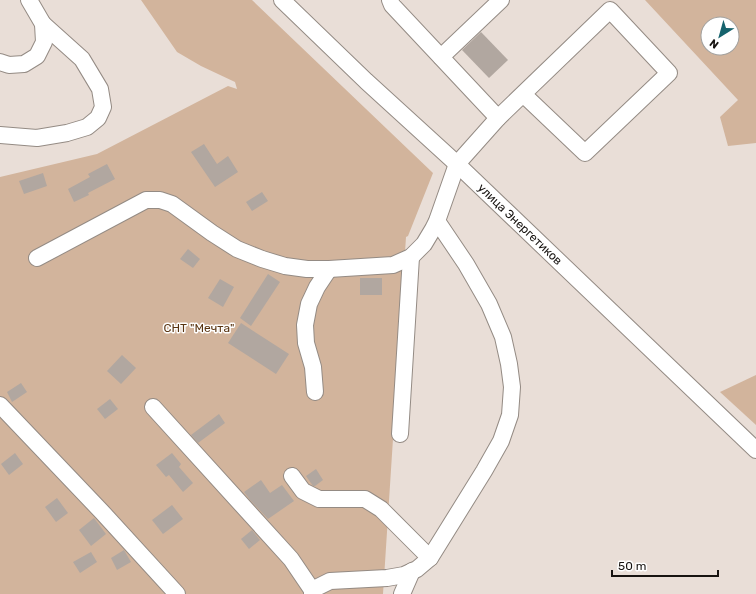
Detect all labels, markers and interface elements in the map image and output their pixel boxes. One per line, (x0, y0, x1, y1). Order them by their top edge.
north arrow (700, 16, 740, 56)
text: N (707, 36, 721, 51)
street label: улица Энергетиков (475, 181, 565, 268)
park label: СНТ "Мечта" (163, 321, 235, 335)
scale bar (612, 552, 718, 578)
text: 50 m (618, 559, 646, 573)

